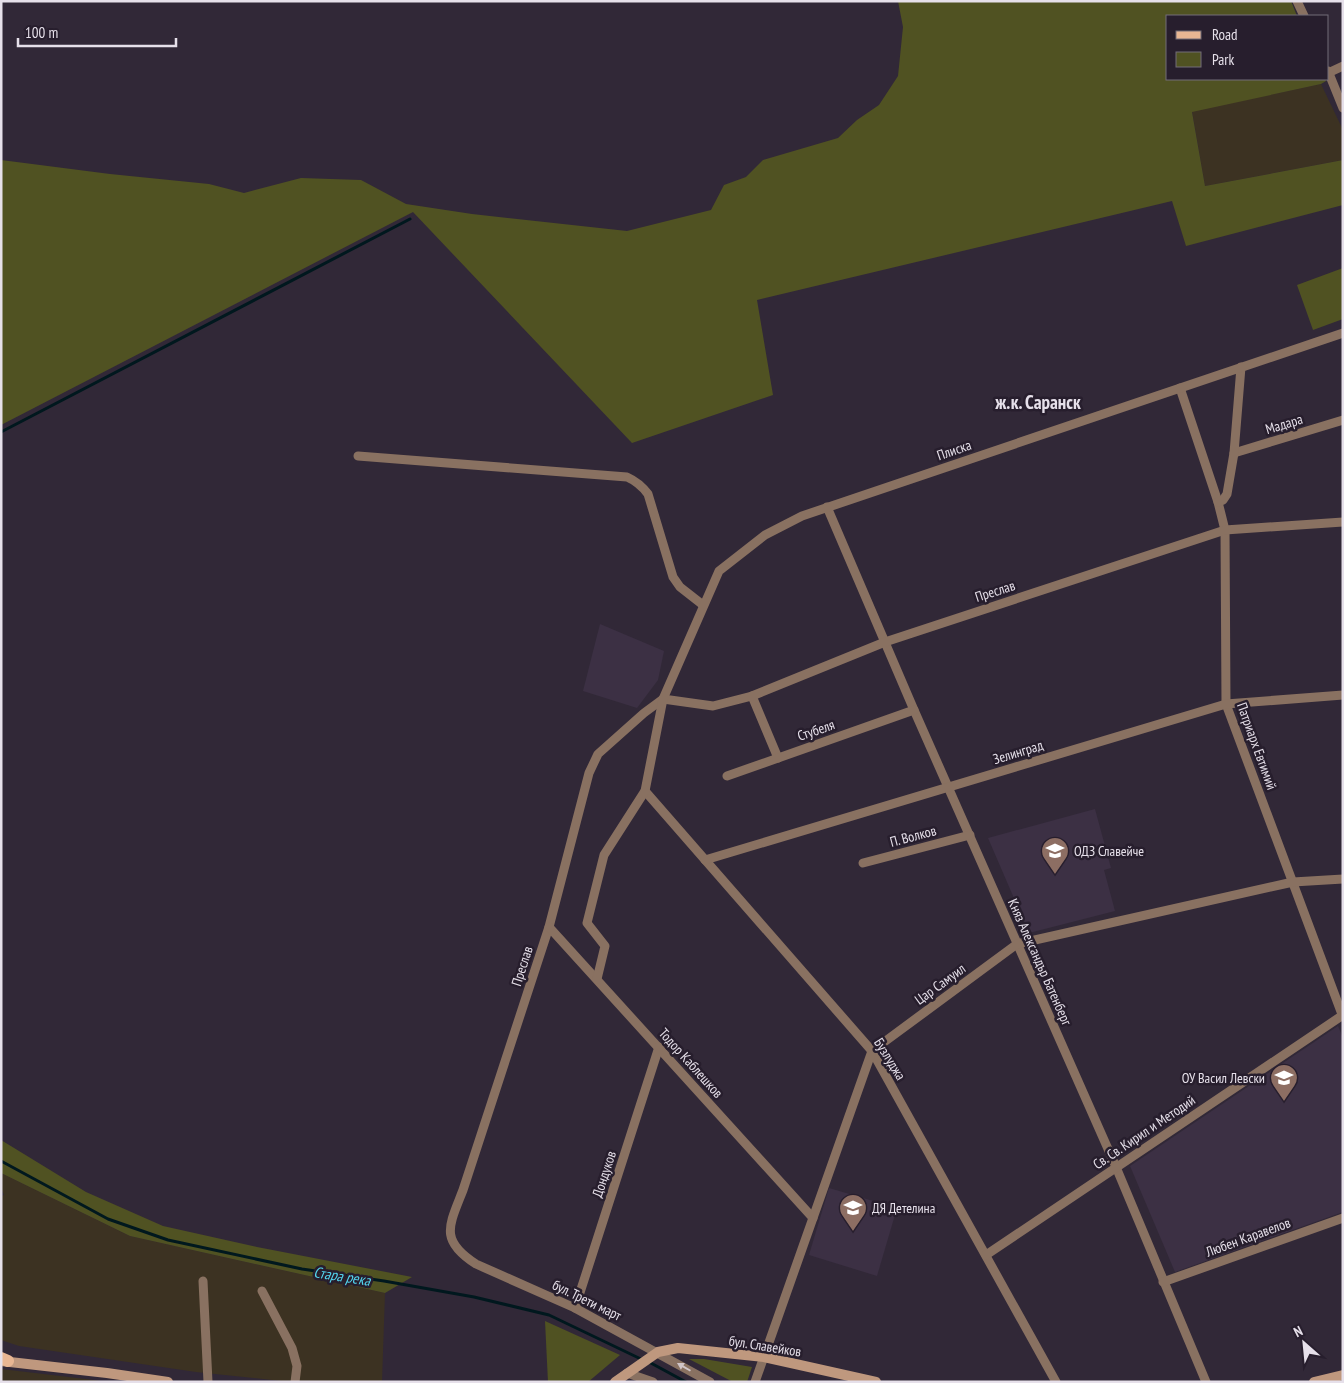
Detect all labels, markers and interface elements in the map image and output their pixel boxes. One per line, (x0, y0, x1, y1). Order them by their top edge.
scale bar (18, 15, 175, 47)
legend (1166, 15, 1329, 80)
text: 100 m (25, 23, 58, 42)
text: Road (1212, 25, 1238, 44)
text: Park (1212, 50, 1234, 69)
district label: ж.к. Саранск (994, 390, 1081, 414)
street label: Мадара (1263, 410, 1305, 438)
street label: Плиска (934, 436, 974, 464)
street label: Преслав (973, 576, 1018, 606)
street label: Патриарх Евтимий (1233, 700, 1281, 792)
street label: Стубеля (795, 715, 837, 745)
street label: Зелинград (991, 736, 1045, 768)
street label: П. Волков (888, 821, 938, 851)
school or university icon: ОДЗ Славейче (1040, 836, 1070, 875)
place label: ОДЗ Славейче (1074, 842, 1144, 860)
street label: Княз Александър Батенберг (1004, 896, 1076, 1029)
street label: Преслав (507, 943, 537, 988)
street label: Цар Самуил (911, 959, 969, 1009)
street label: Тодор Каблешков (655, 1024, 727, 1102)
street label: Бузлуджа (870, 1035, 910, 1083)
school or university icon: ОУ Васил Левски (1269, 1063, 1299, 1102)
place label: ОУ Васил Левски (1182, 1069, 1265, 1087)
street label: Св. Св. Кирил и Методий (1089, 1091, 1199, 1173)
street label: Дондуков (588, 1148, 620, 1200)
school or university icon: ДЯ Детелина (838, 1193, 868, 1232)
place label: ДЯ Детелина (872, 1199, 935, 1217)
street label: Любен Каравелов (1202, 1213, 1293, 1261)
water label: Стара река (312, 1262, 373, 1290)
street label: бул. Трети март (550, 1276, 625, 1325)
north arrow (1279, 1318, 1329, 1368)
text: N (1291, 1322, 1306, 1341)
street label: бул. Славейков (728, 1331, 803, 1361)
one-way arrow (677, 1363, 692, 1371)

